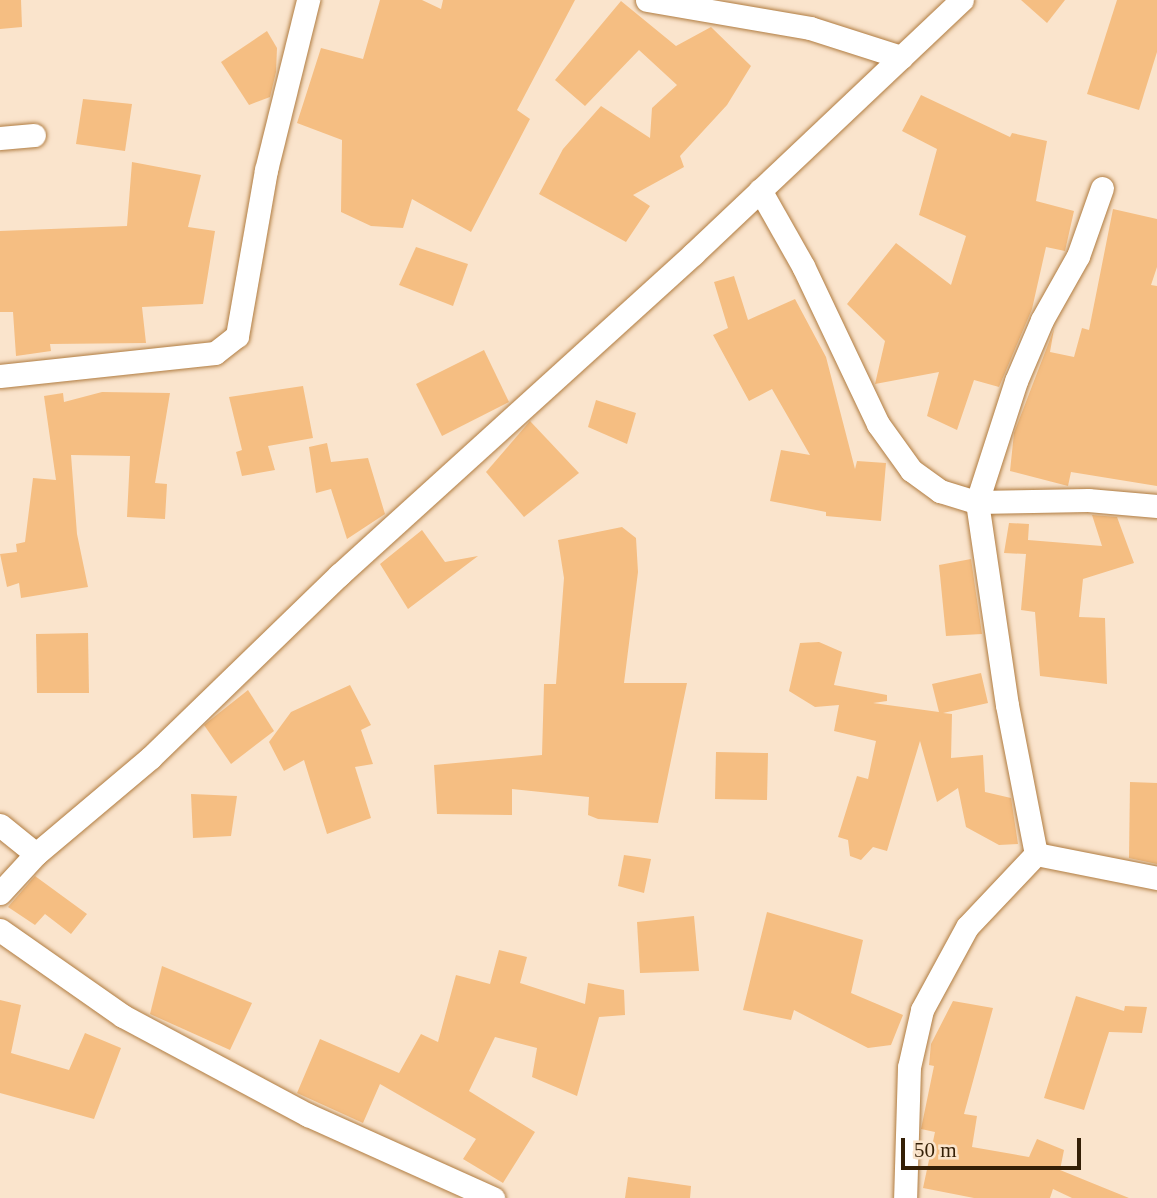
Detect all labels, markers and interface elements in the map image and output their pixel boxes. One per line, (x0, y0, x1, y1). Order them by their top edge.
scale bar (905, 1124, 1085, 1168)
text: 50 m (914, 1138, 957, 1162)

